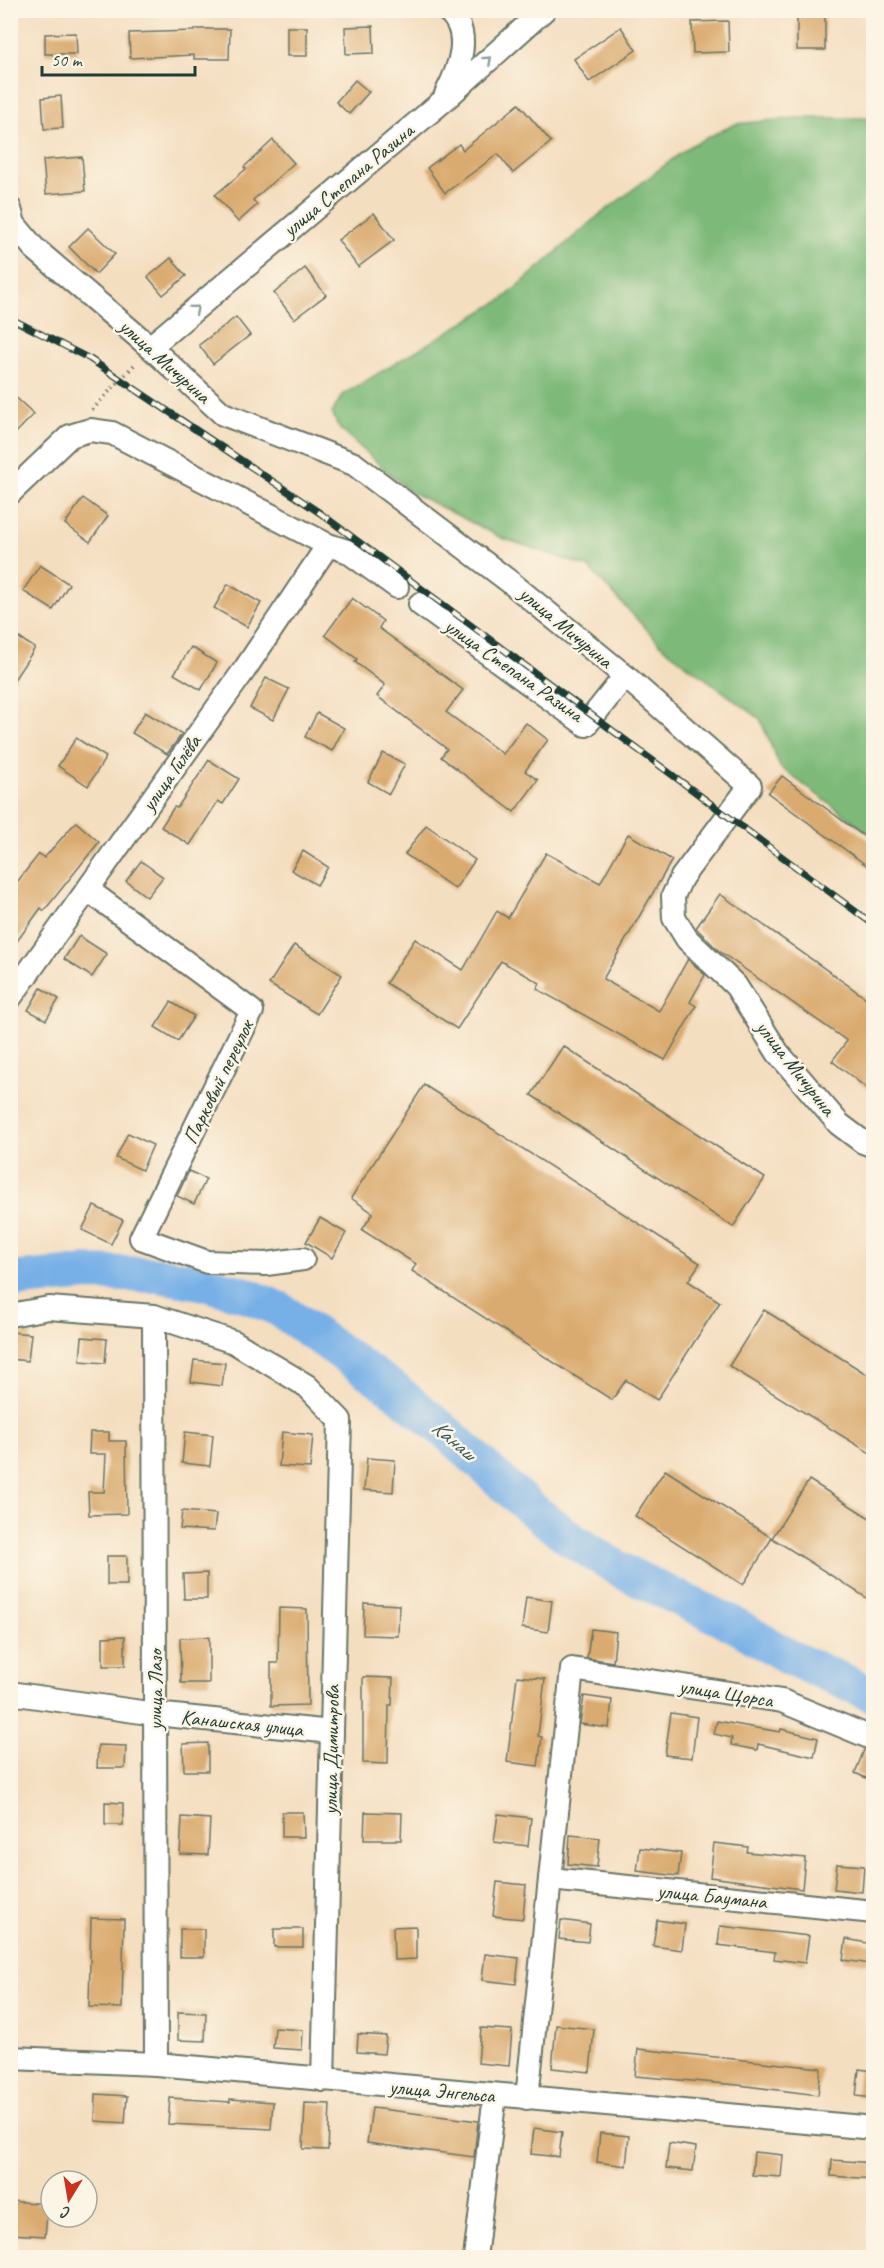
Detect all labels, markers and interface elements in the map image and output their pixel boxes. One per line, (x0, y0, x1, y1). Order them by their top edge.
scale bar (42, 39, 195, 77)
text: 50 m (51, 49, 84, 71)
one-way arrow (481, 56, 492, 67)
street label: улица Степана Разина (276, 116, 421, 244)
one-way arrow (188, 305, 199, 316)
street label: улица Мичурина (112, 312, 217, 410)
street label: улица Мичурина (512, 579, 619, 675)
street label: улица Степана Разина (438, 611, 590, 729)
street label: улица Гилёва (134, 728, 208, 818)
street label: улица Мичурина (749, 1013, 843, 1122)
street label: Парковый переулок (177, 1014, 260, 1148)
water label: Канаш (426, 1413, 484, 1469)
street label: улица Лазо (142, 1647, 168, 1732)
street label: улица Щорса (675, 1672, 776, 1713)
street label: улица Димитрова (317, 1683, 345, 1817)
street label: Канашская улица (180, 1704, 306, 1743)
street label: улица Баумана (654, 1877, 770, 1915)
street label: улица Энгельса (386, 2073, 497, 2109)
north arrow (39, 2169, 99, 2229)
text: С (58, 2202, 72, 2223)

